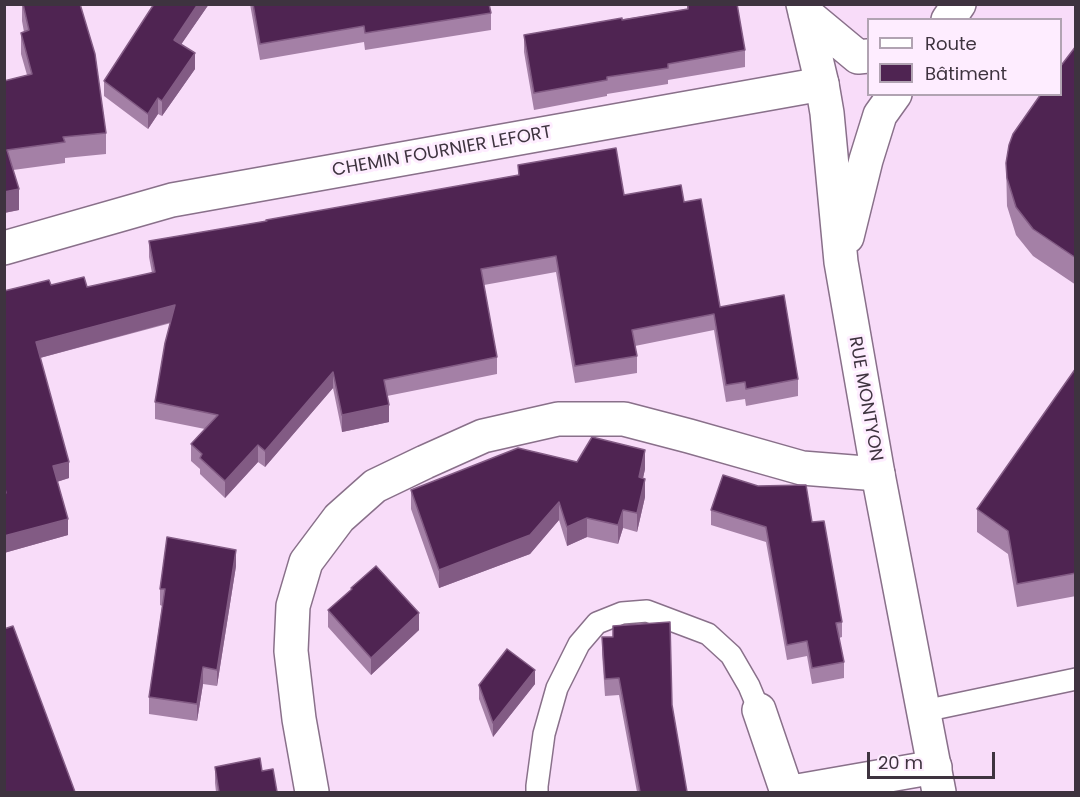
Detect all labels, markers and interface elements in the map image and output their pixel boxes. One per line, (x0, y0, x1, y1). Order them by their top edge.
legend (867, 18, 1062, 96)
text: Route (925, 31, 977, 56)
text: Bâtiment (925, 61, 1007, 86)
street label: CHEMIN FOURNIER LEFORT (331, 122, 553, 182)
street label: RUE MONTYON (843, 335, 887, 463)
scale bar (870, 740, 998, 778)
text: 20 m (878, 750, 923, 775)

